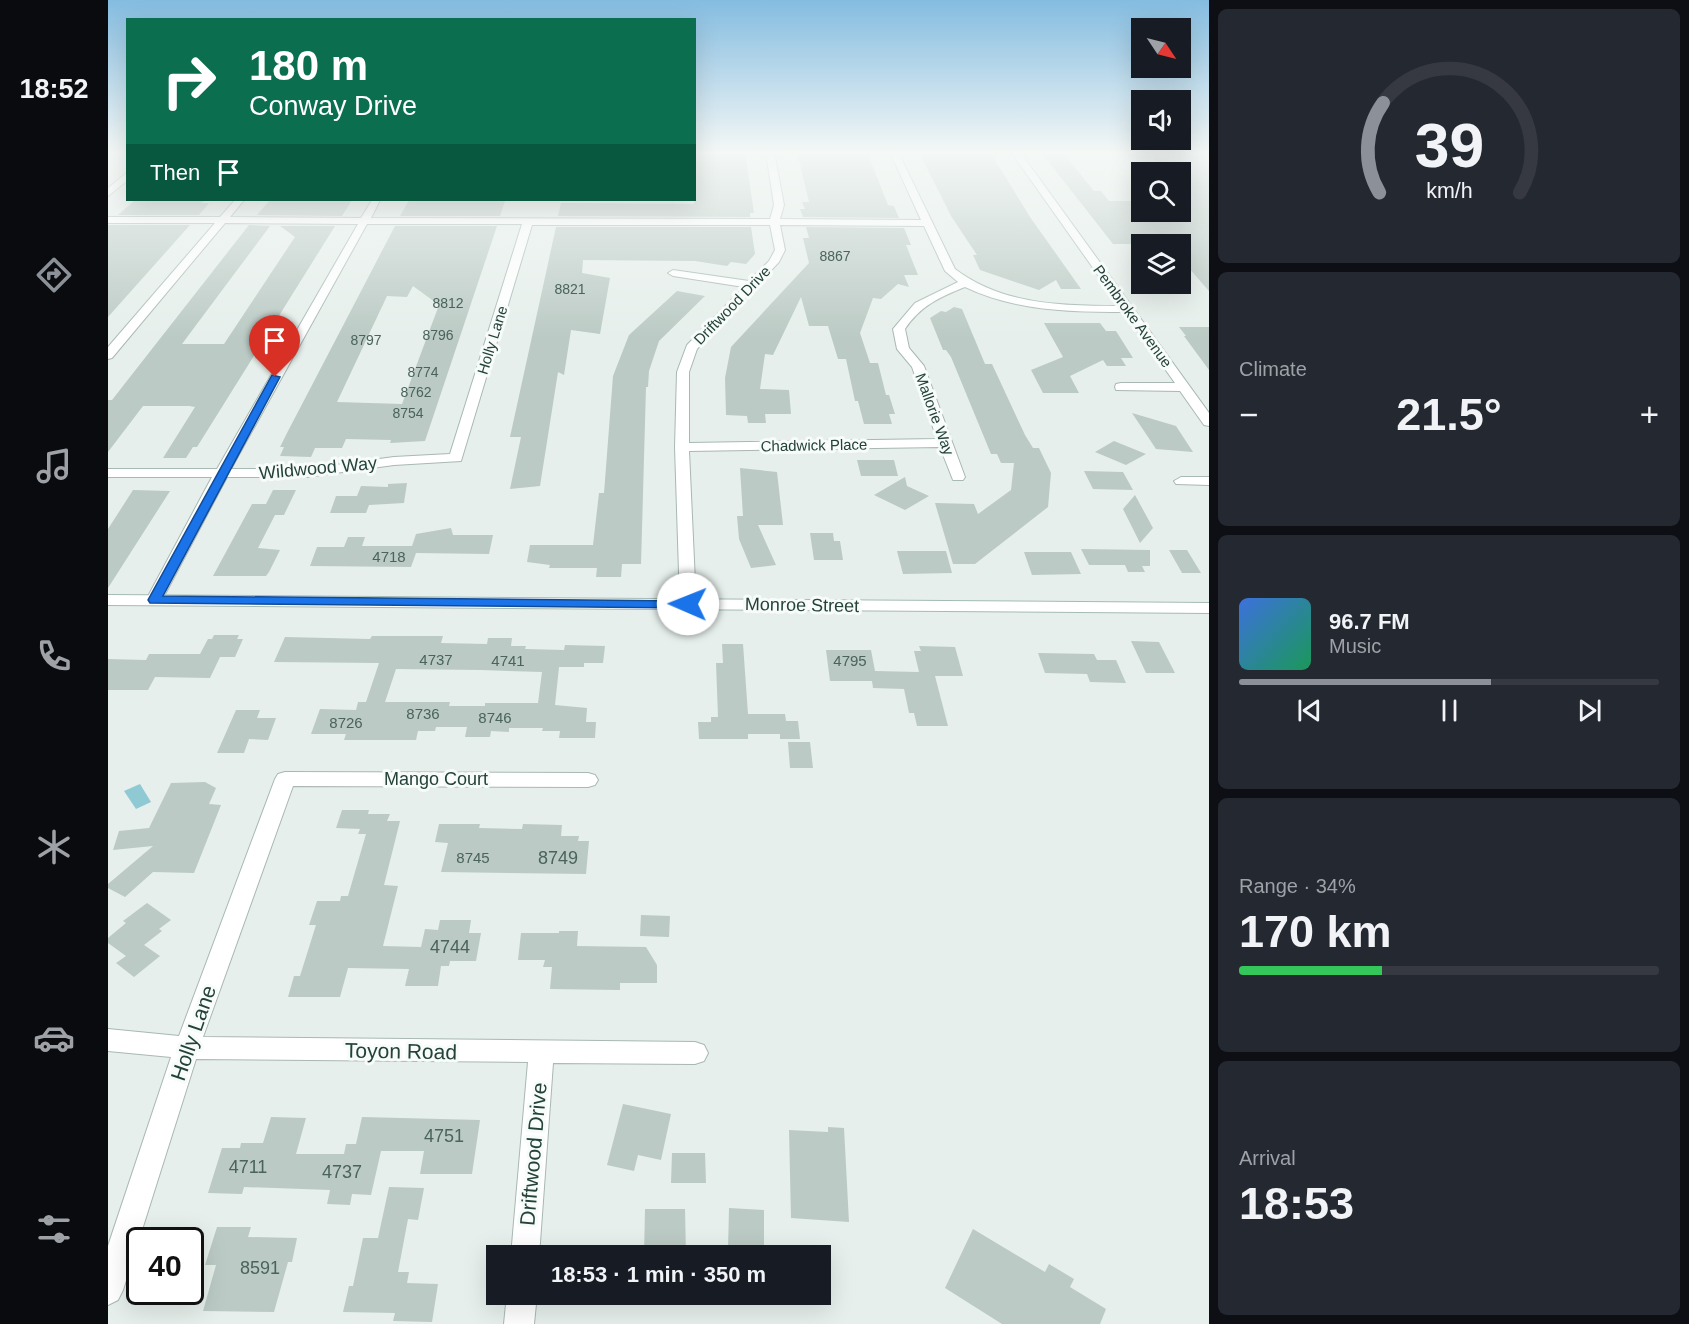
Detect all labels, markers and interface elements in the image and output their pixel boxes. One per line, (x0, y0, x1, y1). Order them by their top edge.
north arrow (1131, 18, 1191, 78)
map controls (1131, 18, 1191, 294)
icon: right (150, 42, 228, 120)
text: 180 m (249, 42, 368, 89)
text: 18:52 (19, 74, 89, 104)
button: sound (1131, 90, 1191, 150)
text: Conway Drive (249, 91, 417, 121)
text: 39 (1414, 111, 1484, 180)
icon: arrive (212, 156, 245, 189)
text: Then (150, 160, 200, 185)
button: search (1131, 162, 1191, 222)
text: km/h (1426, 179, 1472, 203)
button: layers (1131, 234, 1191, 294)
house number: 8867 (819, 248, 851, 264)
icon: directions (33, 254, 75, 296)
street label: Driftwood Drive (690, 262, 774, 348)
street label: Pembroke Avenue (1090, 262, 1176, 370)
house number: 8821 (554, 281, 586, 297)
house number: 8812 (432, 295, 464, 311)
street label: Holly Lane (474, 304, 510, 376)
pin (249, 315, 300, 377)
icon: arrive (258, 324, 291, 357)
house number: 8796 (422, 327, 454, 343)
house number: 8797 (350, 332, 382, 348)
text: Climate (1239, 358, 1307, 380)
house number: 8774 (407, 364, 439, 380)
street label: Mallorie Way (912, 371, 958, 458)
house number: 8762 (400, 384, 432, 400)
text: 21.5° (1396, 389, 1502, 440)
text: − (1239, 396, 1258, 433)
text: + (1640, 396, 1659, 433)
house number: 8754 (392, 405, 424, 421)
street label: Chadwick Place (761, 436, 867, 454)
icon: music (33, 445, 75, 487)
street label: Wildwood Way (258, 453, 378, 483)
house number: 4718 (372, 548, 406, 565)
position arrow (656, 572, 720, 636)
street label: Monroe Street (745, 594, 859, 616)
text: 96.7 FM (1329, 609, 1410, 634)
icon: phone (33, 635, 75, 677)
text: Music (1329, 635, 1381, 657)
house number: 4737 (419, 651, 453, 668)
house number: 4741 (491, 652, 525, 669)
house number: 4795 (833, 652, 867, 669)
icon: previous (1293, 694, 1326, 727)
icon: pause (1433, 694, 1466, 727)
icon: next (1573, 694, 1606, 727)
house number: 8736 (406, 705, 440, 722)
house number: 8746 (478, 709, 512, 726)
house number: 8726 (329, 714, 363, 731)
street label: Mango Court (384, 769, 488, 789)
icon: climate (33, 826, 75, 868)
house number: 8749 (538, 848, 578, 868)
house number: 8745 (456, 849, 490, 866)
text: Range · 34% (1239, 875, 1356, 897)
text: 170 km (1239, 906, 1392, 957)
house number: 4744 (430, 937, 470, 957)
street label: Holly Lane (166, 982, 220, 1084)
icon: car (33, 1017, 75, 1059)
street label: Toyon Road (345, 1039, 457, 1063)
street label: Driftwood Drive (515, 1081, 551, 1227)
house number: 4751 (424, 1126, 464, 1146)
text: Arrival (1239, 1147, 1296, 1169)
house number: 4711 (229, 1157, 267, 1177)
house number: 4737 (322, 1162, 362, 1182)
text: 18:53 (1239, 1178, 1354, 1229)
icon: filters (33, 1208, 75, 1250)
speed limit sign: 40 (126, 1227, 204, 1305)
house number: 8591 (240, 1258, 280, 1278)
text: 18:53 · 1 min · 350 m (551, 1262, 766, 1287)

